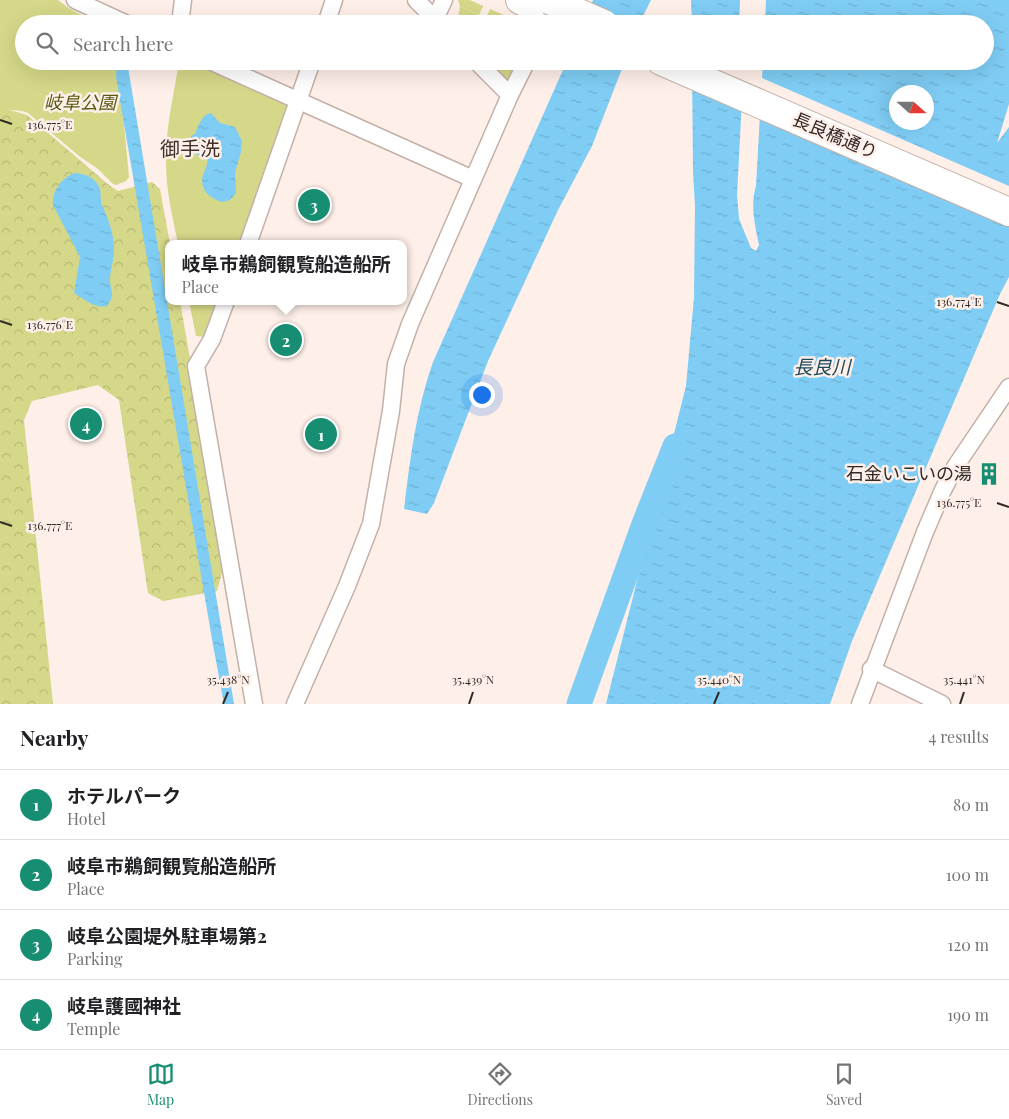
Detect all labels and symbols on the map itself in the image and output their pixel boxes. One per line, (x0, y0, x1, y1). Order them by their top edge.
north arrow (889, 85, 934, 130)
park label: 岐阜公園 (44, 90, 119, 114)
street label: 長良橋通り (789, 106, 882, 164)
text: 136.775°E (28, 116, 72, 132)
district label: 御手洗 (160, 134, 220, 161)
pin: 3 (298, 186, 330, 224)
text: 136.774°E (936, 293, 982, 309)
text: 136.776°E (27, 316, 73, 332)
pin: 2 (270, 321, 302, 359)
water label: 長良川 (793, 353, 852, 379)
your location (469, 382, 495, 408)
pin: 4 (70, 405, 102, 443)
pin: 1 (305, 415, 337, 453)
place label: 石金いこいの湯 (846, 461, 972, 485)
building icon: 石金いこいの湯 (976, 461, 1002, 487)
text: 136.775°E (937, 494, 981, 510)
text: 136.777°E (28, 517, 72, 533)
text: 35.438°N (206, 671, 250, 687)
text: 35.439°N (452, 671, 495, 687)
text: 35.440°N (697, 671, 742, 687)
text: 35.441°N (943, 671, 986, 687)

